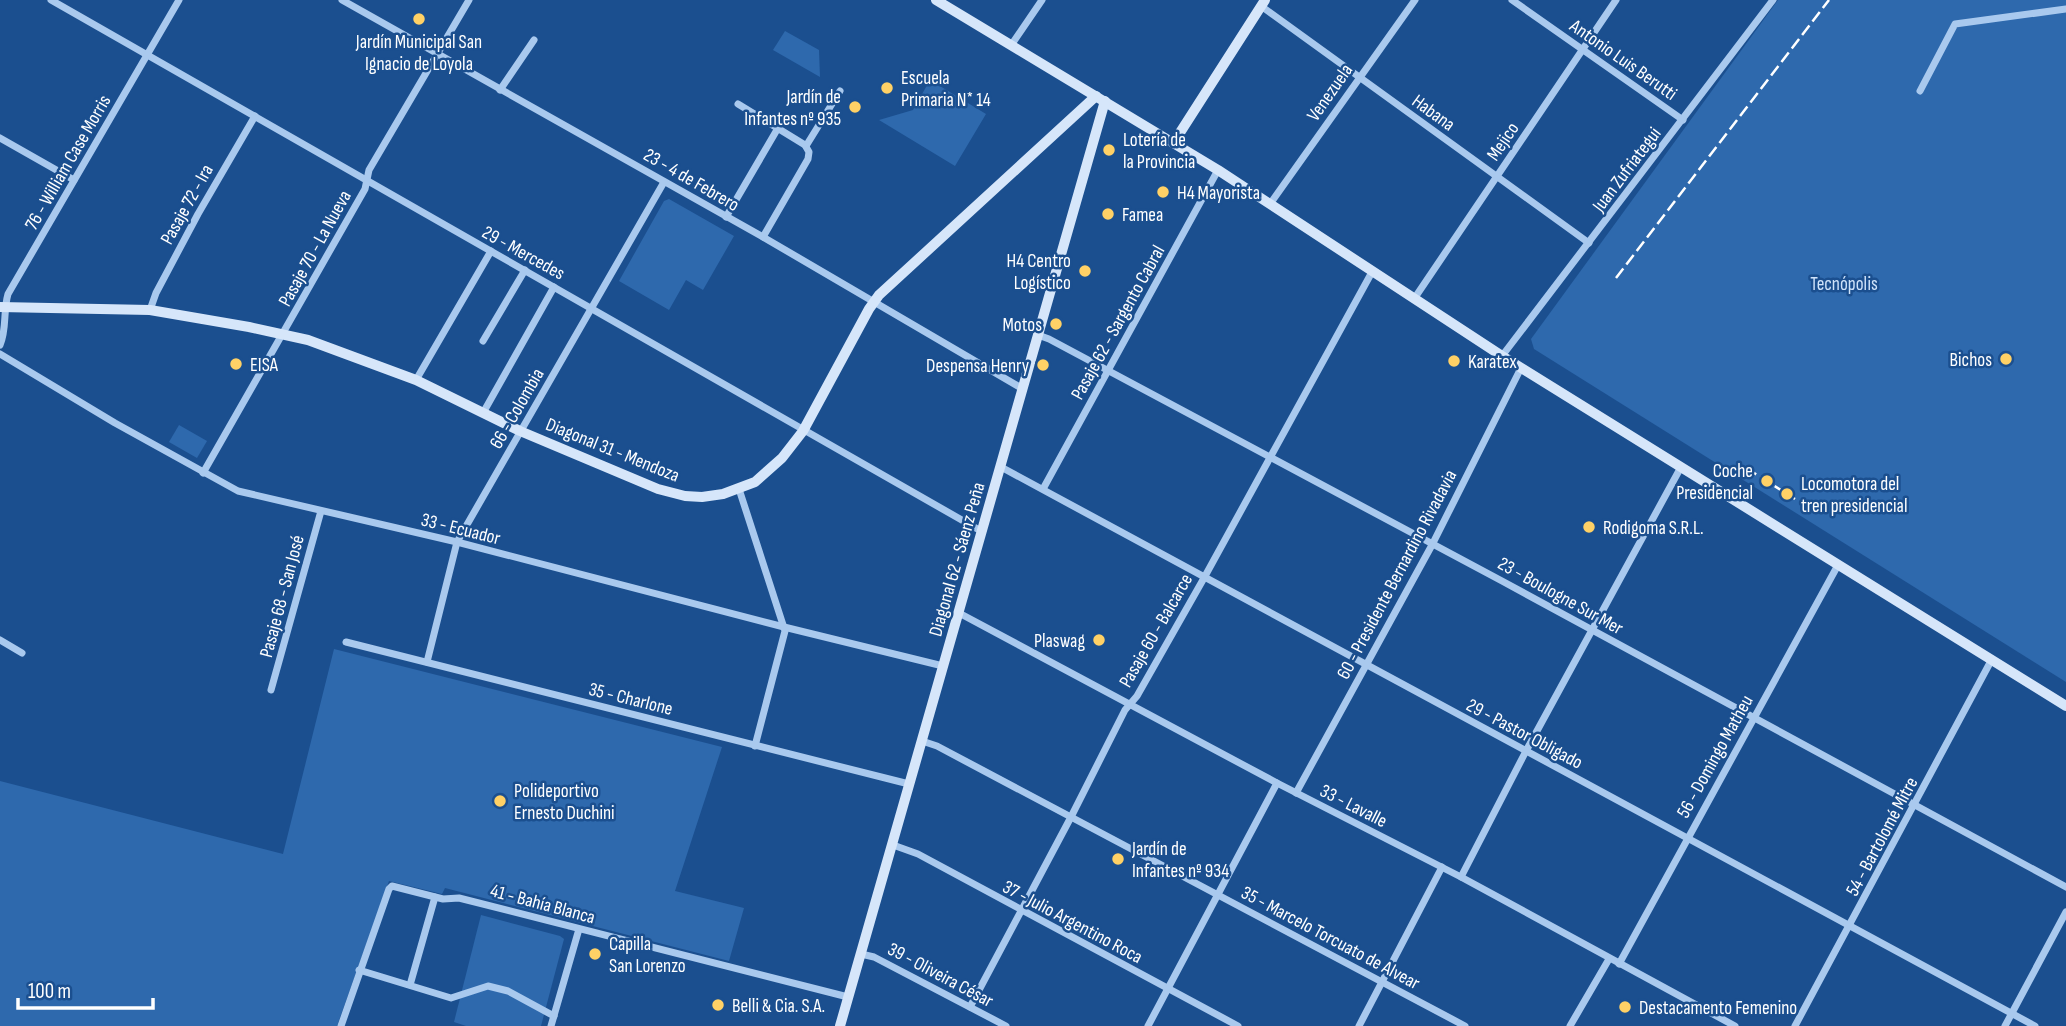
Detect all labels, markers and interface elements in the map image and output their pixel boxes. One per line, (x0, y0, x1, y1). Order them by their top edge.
marker: Jardín Municipal San Ignacio de Loyola (411, 11, 427, 27)
street label: Antonio Luis Berutti (1564, 14, 1681, 106)
place label: Jardín Municipal San Ignacio de Loyola (355, 31, 482, 76)
street label: Venezuela (1302, 60, 1358, 126)
place label: Escuela Primaria N* 14 (901, 67, 991, 112)
marker: Escuela Primaria N* 14 (879, 80, 895, 96)
place label: Jardín de Infantes nº 935 (744, 86, 841, 131)
street label: Habana (1407, 90, 1459, 137)
street label: 76 - William Case Morris (20, 91, 116, 235)
marker: Jardín de Infantes nº 935 (847, 99, 863, 115)
street label: Mejico (1482, 118, 1524, 165)
street label: Juan Zufriategui (1587, 123, 1666, 218)
place label: Lotería de la Provincia (1123, 129, 1195, 174)
marker: Lotería de la Provincia (1101, 142, 1117, 158)
street label: 23 - 4 de Febrero (639, 144, 743, 217)
street label: Pasaje 72 - Ira (156, 161, 219, 249)
place label: H4 Mayorista (1177, 182, 1260, 205)
marker: H4 Mayorista (1155, 184, 1171, 200)
street label: Pasaje 70 - La Nueva (274, 187, 357, 311)
place label: Famea (1122, 204, 1163, 227)
marker: Famea (1100, 206, 1116, 222)
street label: 29 - Mercedes (478, 221, 569, 285)
street label: Pasaje 62 - Sargento Cabral (1066, 241, 1170, 404)
place label: H4 Centro Logístico (1007, 250, 1071, 295)
marker: H4 Centro Logístico (1077, 263, 1093, 279)
park label: Tecnópolis (1810, 273, 1878, 296)
place label: Motos (1002, 314, 1042, 337)
marker: Motos (1048, 316, 1064, 332)
place label: Bichos (1950, 349, 1992, 372)
place label: Karatex (1468, 351, 1517, 374)
marker: Bichos (1998, 351, 2014, 367)
marker: Karatex (1446, 353, 1462, 369)
place label: EISA (250, 354, 279, 377)
place label: Despensa Henry (926, 355, 1030, 378)
marker: EISA (228, 356, 244, 372)
marker: Despensa Henry (1035, 357, 1051, 373)
street label: 66 - Colombia (485, 364, 550, 453)
street label: Diagonal 31 - Mendoza (542, 413, 683, 488)
place label: Coche Presidencial (1676, 460, 1753, 505)
street label: 60 - Presidente Bernardino Rivadavia (1332, 466, 1462, 683)
marker: Coche Presidencial (1759, 473, 1775, 489)
place label: Locomotora del tren presidencial (1801, 473, 1907, 518)
street label: Diagonal 62 - Sáenz Peña (924, 480, 990, 639)
marker: Locomotora del tren presidencial (1779, 486, 1795, 502)
street label: 33 - Ecuador (419, 509, 503, 551)
place label: Rodigoma S.R.L. (1603, 517, 1704, 540)
marker: Rodigoma S.R.L. (1581, 519, 1597, 535)
street label: Pasaje 68 - San José (255, 533, 310, 660)
street label: 23 - Boulogne Sur Mer (1494, 552, 1627, 641)
street label: Pasaje 60 - Balcarce (1114, 570, 1198, 692)
place label: Plaswag (1034, 630, 1085, 653)
marker: Plaswag (1091, 632, 1107, 648)
street label: 35 - Charlone (586, 678, 675, 721)
street label: 56 - Domingo Matheu (1672, 691, 1758, 822)
street label: 29 - Pastor Obligado (1462, 694, 1586, 775)
street label: 54 - Bartolomé Mitre (1841, 773, 1923, 900)
place label: Polideportivo Ernesto Duchini (514, 780, 615, 825)
street label: 33 - Lavalle (1316, 780, 1391, 833)
marker: Polideportivo Ernesto Duchini (492, 793, 508, 809)
place label: Jardín de Infantes nº 934 (1131, 838, 1229, 883)
marker: Jardín de Infantes nº 934 (1110, 851, 1126, 867)
street label: 37 - Julio Argentino Roca (998, 876, 1146, 969)
street label: 41 - Bahía Blanca (488, 879, 598, 929)
street label: 35 - Marcelo Torcuato de Alvear (1237, 881, 1424, 995)
place label: Capilla San Lorenzo (609, 933, 686, 978)
street label: 39 - Oliveira César (884, 938, 998, 1013)
marker: Capilla San Lorenzo (587, 946, 603, 962)
scale bar (18, 967, 152, 1011)
text: 100 m (28, 979, 71, 1004)
place label: Belli & Cia. S.A. (732, 995, 825, 1018)
marker: Belli & Cia. S.A. (710, 997, 726, 1013)
place label: Destacamento Femenino (1639, 997, 1797, 1020)
marker: Destacamento Femenino (1617, 999, 1633, 1015)

